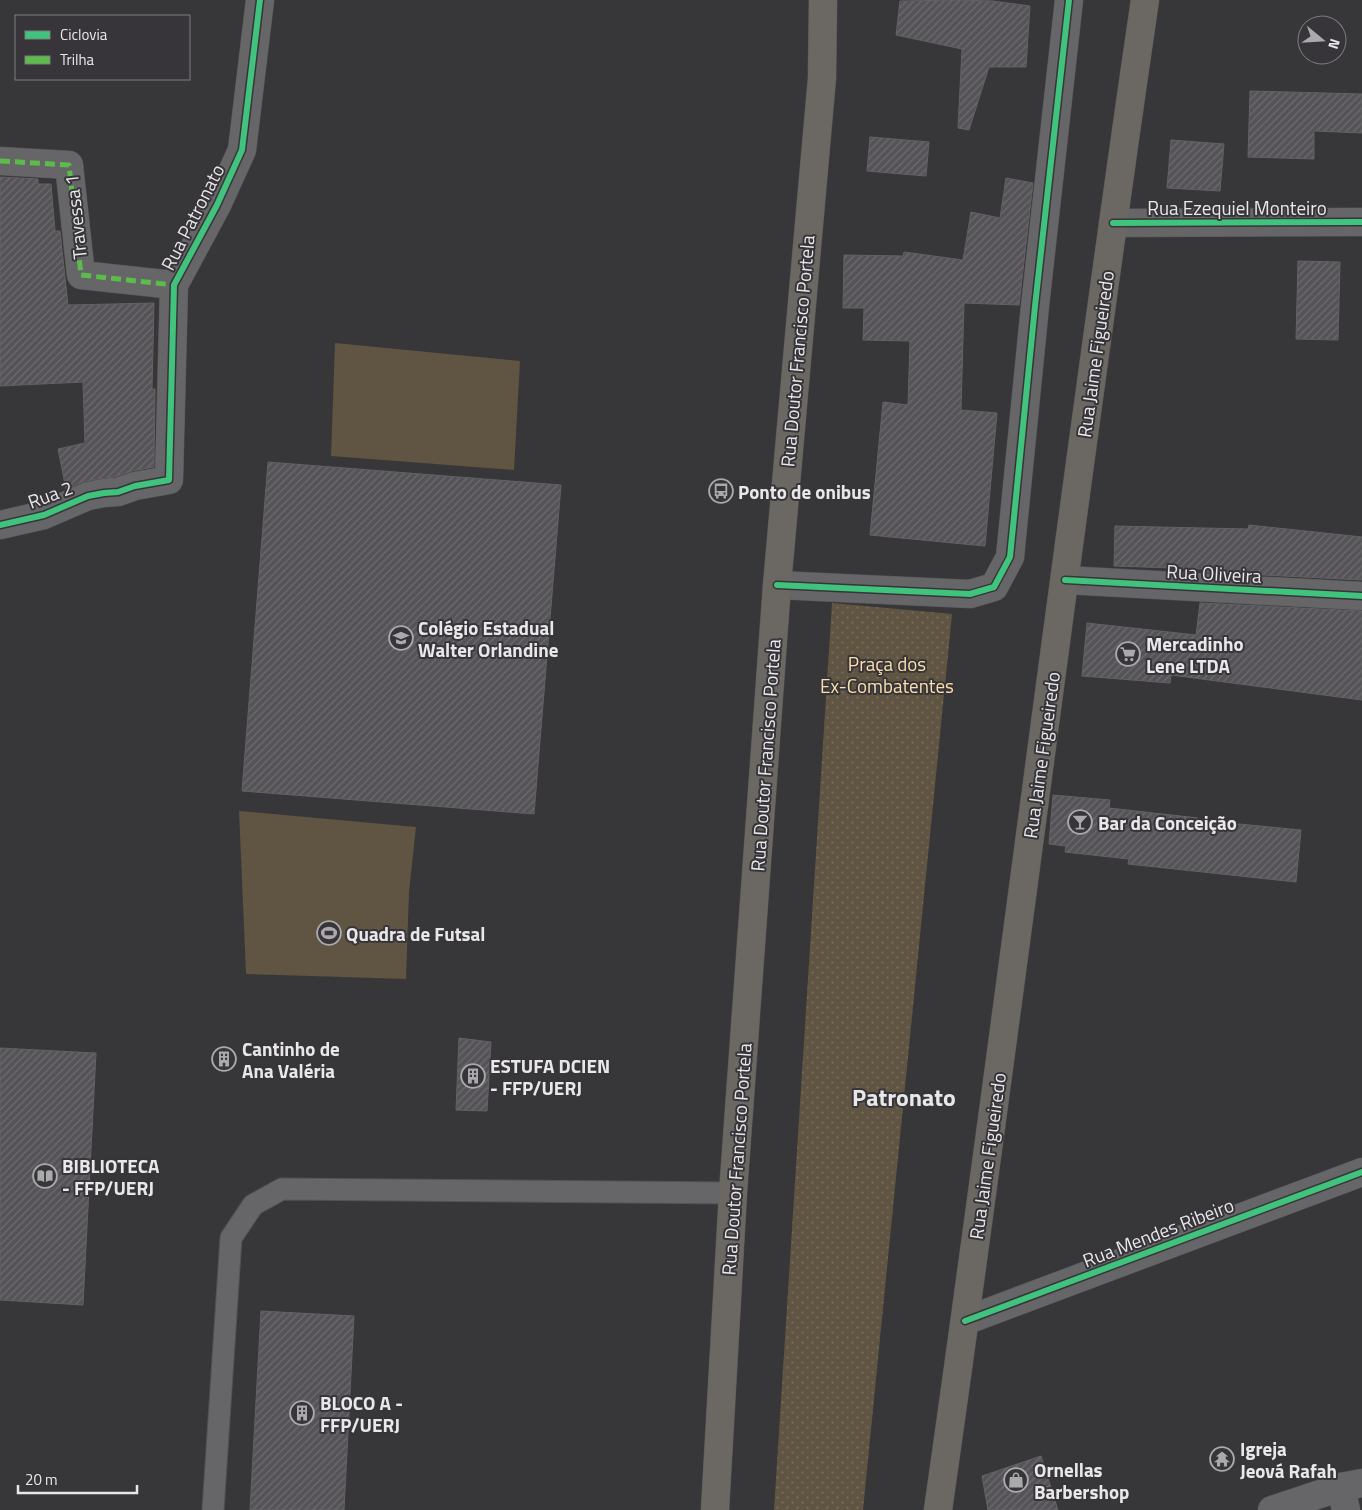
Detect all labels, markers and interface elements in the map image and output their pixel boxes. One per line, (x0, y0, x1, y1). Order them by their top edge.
legend (15, 15, 190, 80)
north arrow (1297, 15, 1347, 65)
text: Ciclovia (60, 23, 108, 46)
text: N (1323, 36, 1346, 52)
text: Trilha (60, 48, 95, 71)
street label: Rua Patronato (153, 159, 231, 275)
street label: Travessa 1 (56, 173, 94, 261)
street label: Rua Ezequiel Monteiro (1147, 193, 1327, 222)
street label: Rua Doutor Francisco Portela (772, 233, 822, 468)
street label: Rua Jaime Figueiredo (1069, 269, 1121, 439)
street label: Rua 2 (23, 472, 77, 516)
place label: Ponto de onibus (738, 477, 871, 506)
bus stop icon: Ponto de onibus (708, 478, 734, 504)
street label: Rua Oliveira (1166, 556, 1263, 590)
place label: Colégio Estadual Walter Orlandine (418, 613, 559, 664)
school or university icon: Colégio Estadual Walter Orlandine (388, 625, 414, 651)
place label: Mercadinho Lene LTDA (1146, 629, 1244, 680)
street label: Rua Doutor Francisco Portela (742, 637, 788, 872)
supermarket icon: Mercadinho Lene LTDA (1115, 641, 1141, 667)
park label: Praça dos Ex-Combatentes (820, 649, 954, 700)
street label: Rua Jaime Figueiredo (1015, 670, 1067, 840)
place label: Bar da Conceição (1098, 808, 1237, 837)
bar icon: Bar da Conceição (1067, 809, 1093, 835)
place label: Quadra de Futsal (346, 919, 485, 948)
sports icon: Quadra de Futsal (316, 920, 342, 946)
place label: Cantinho de Ana Valéria (242, 1034, 340, 1085)
street label: Rua Doutor Francisco Portela (713, 1041, 759, 1276)
building icon: Cantinho de Ana Valéria (211, 1046, 237, 1072)
place label: ESTUFA DCIEN - FFP/UERJ (490, 1051, 610, 1102)
building icon: ESTUFA DCIEN - FFP/UERJ (460, 1063, 486, 1089)
street label: Rua Jaime Figueiredo (961, 1071, 1013, 1241)
district label: Patronato (852, 1079, 956, 1115)
place label: BIBLIOTECA - FFP/UERJ (62, 1151, 160, 1202)
library icon: BIBLIOTECA - FFP/UERJ (32, 1163, 58, 1189)
street label: Rua Mendes Ribeiro (1078, 1190, 1238, 1274)
place label: BLOCO A - FFP/UERJ (320, 1388, 403, 1439)
building icon: BLOCO A - FFP/UERJ (289, 1400, 315, 1426)
place label: Igreja Jeová Rafah (1240, 1434, 1337, 1485)
temple icon: Igreja Jeová Rafah (1209, 1446, 1235, 1472)
place label: Ornellas Barbershop (1034, 1455, 1129, 1506)
scale bar (18, 1462, 136, 1494)
shop icon: Ornellas Barbershop (1003, 1467, 1029, 1493)
text: 20 m (25, 1468, 58, 1491)

